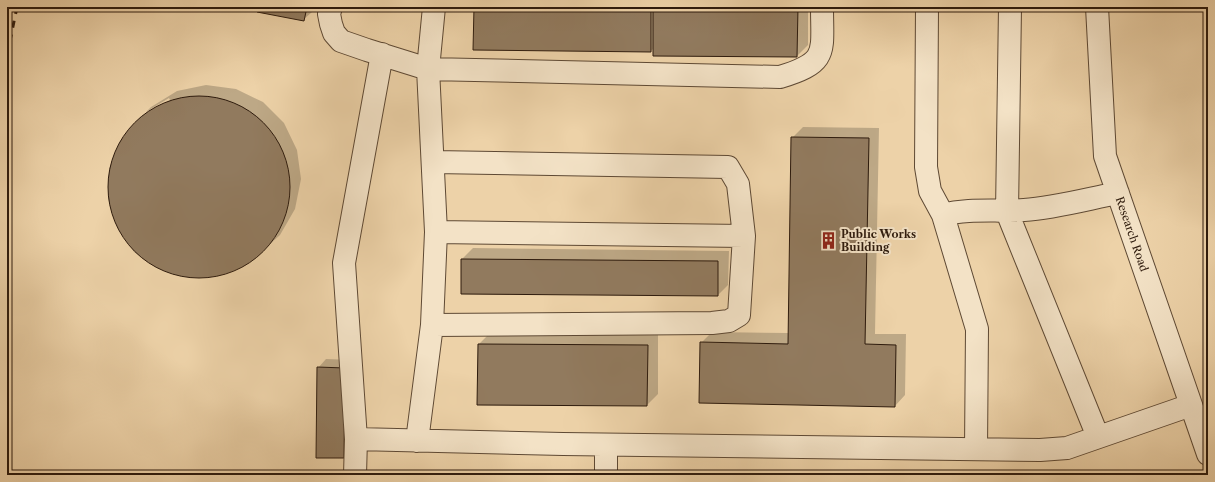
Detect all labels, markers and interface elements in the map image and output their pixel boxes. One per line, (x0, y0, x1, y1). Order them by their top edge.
street label: Research Road (1113, 195, 1151, 274)
place label: Public Works Building (841, 227, 916, 254)
building icon: Public Works Building (818, 230, 838, 250)

